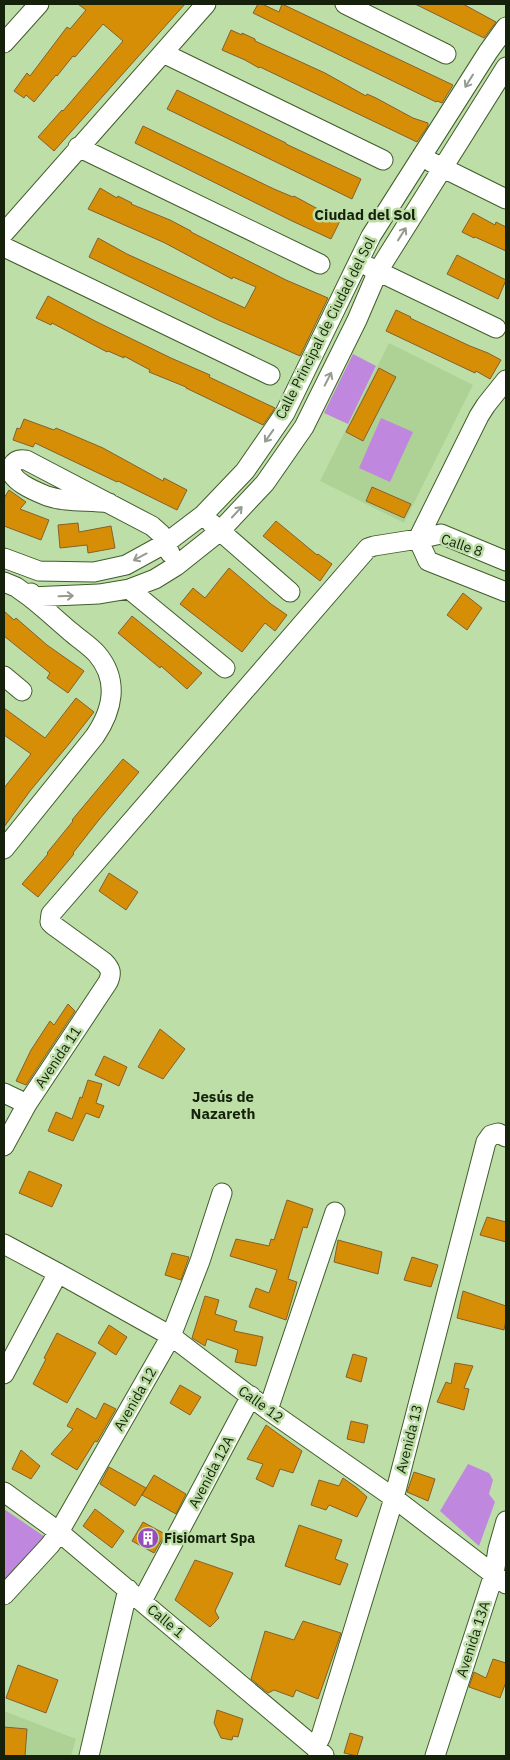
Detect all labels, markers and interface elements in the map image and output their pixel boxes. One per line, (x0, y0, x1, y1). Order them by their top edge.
one-way arrow (464, 74, 474, 88)
district label: Ciudad del Sol (314, 205, 416, 224)
one-way arrow (396, 227, 407, 241)
street label: Calle Principal de Ciudad del Sol (271, 234, 379, 422)
one-way arrow (323, 371, 333, 386)
one-way arrow (264, 429, 274, 443)
one-way arrow (231, 506, 243, 519)
street label: Calle 8 (439, 529, 485, 561)
one-way arrow (132, 552, 147, 562)
one-way arrow (58, 591, 74, 601)
street label: Avenida 11 (31, 1023, 85, 1091)
district label: Jesús de Nazareth (191, 1087, 255, 1123)
street label: Avenida 12 (110, 1364, 160, 1434)
street label: Calle 12 (235, 1382, 287, 1426)
street label: Avenida 13 (392, 1403, 426, 1475)
street label: Avenida 12A (184, 1433, 238, 1511)
building icon: Fisiomart Spa (136, 1526, 160, 1550)
place label: Fisiomart Spa (164, 1529, 255, 1547)
street label: Avenida 13A (452, 1599, 494, 1679)
street label: Calle 1 (144, 1600, 188, 1642)

